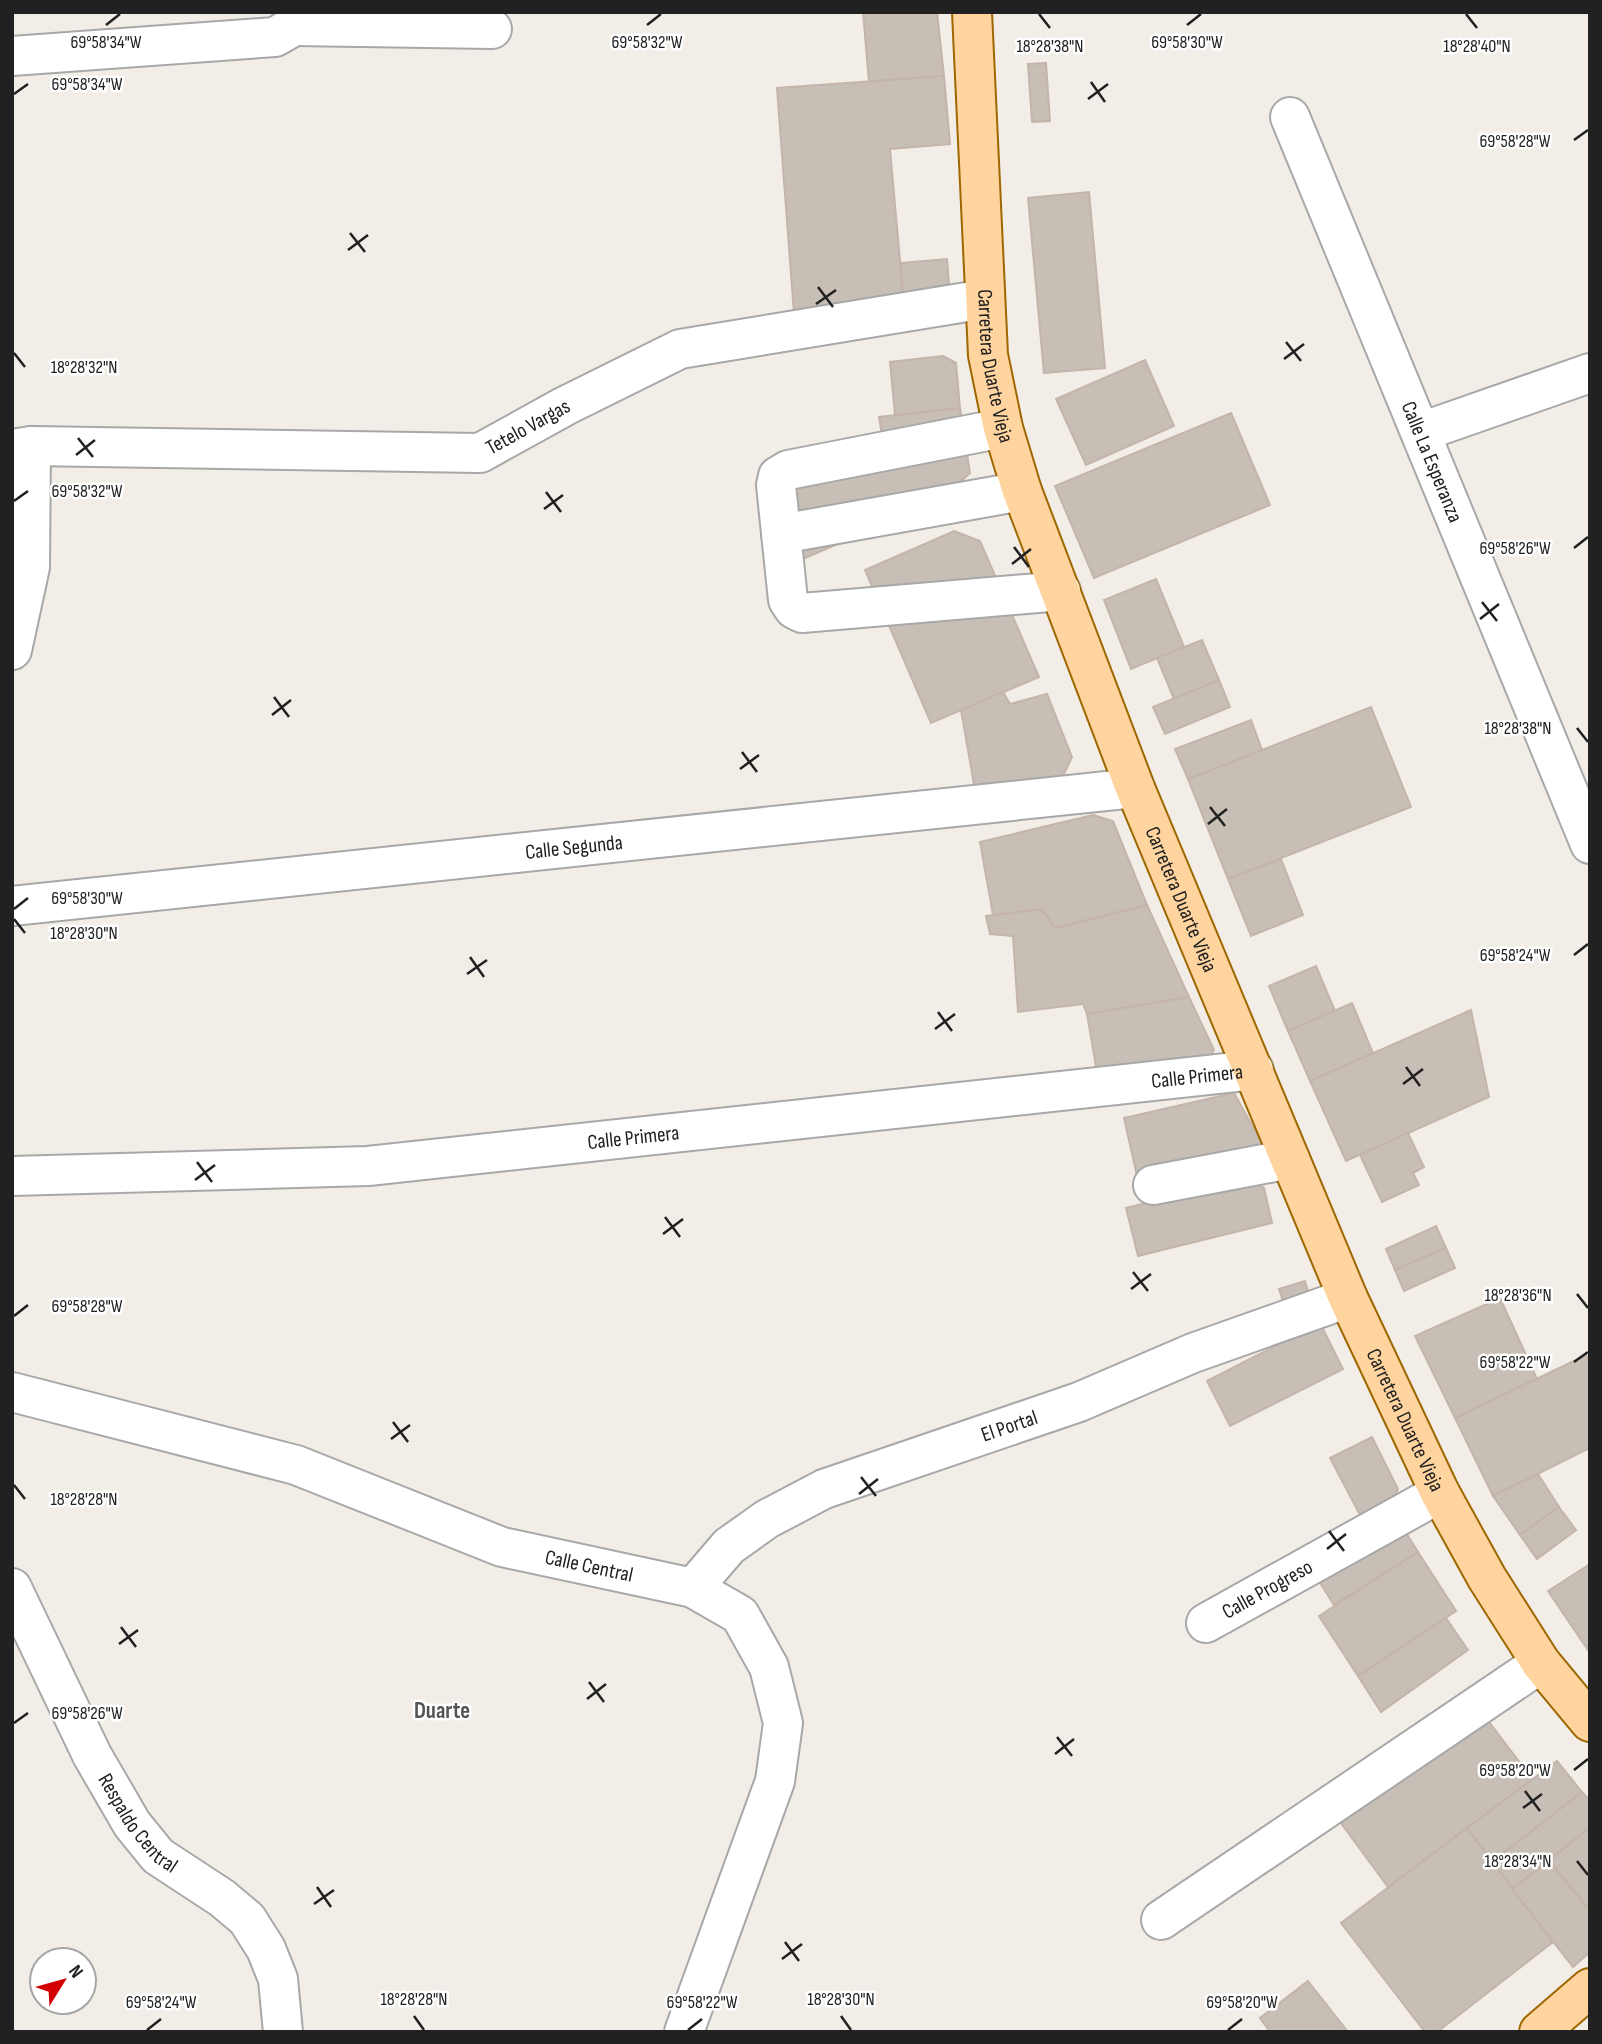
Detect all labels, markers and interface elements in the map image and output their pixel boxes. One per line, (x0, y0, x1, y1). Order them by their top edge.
text: 69°58'34"W (70, 32, 142, 53)
text: 69°58'32"W (612, 32, 683, 53)
text: 69°58'30"W (1151, 32, 1223, 53)
text: 18°28'38"N (1016, 36, 1084, 57)
text: 18°28'40"N (1443, 36, 1511, 57)
text: 69°58'34"W (51, 74, 123, 95)
text: 69°58'28"W (1479, 131, 1551, 152)
street label: Carretera Duarte Vieja (972, 289, 1019, 446)
text: 18°28'32"N (51, 357, 117, 378)
street label: Tetelo Vargas (482, 394, 575, 460)
street label: Calle La Esperanza (1396, 398, 1468, 526)
text: 69°58'32"W (52, 481, 123, 502)
text: 69°58'26"W (1479, 538, 1551, 559)
text: 18°28'38"N (1484, 718, 1552, 739)
street label: Carretera Duarte Vieja (1140, 823, 1222, 976)
street label: Calle Segunda (524, 830, 624, 865)
text: 69°58'30"W (51, 888, 123, 909)
text: 18°28'30"N (50, 923, 118, 944)
text: 69°58'24"W (1480, 945, 1551, 966)
street label: Calle Primera (1150, 1059, 1244, 1094)
street label: Calle Primera (586, 1120, 680, 1155)
text: 18°28'36"N (1484, 1285, 1552, 1306)
text: 69°58'28"W (51, 1296, 123, 1317)
street label: Carretera Duarte Vieja (1361, 1345, 1449, 1496)
text: 69°58'22"W (1480, 1352, 1551, 1373)
street label: El Portal (978, 1405, 1041, 1448)
text: 18°28'28"N (51, 1489, 117, 1510)
street label: Calle Central (543, 1545, 635, 1588)
street label: Calle Progreso (1218, 1554, 1317, 1625)
district label: Duarte (414, 1697, 470, 1725)
text: 69°58'26"W (51, 1703, 123, 1724)
text: 69°58'20"W (1479, 1760, 1551, 1781)
street label: Respaldo Central (93, 1769, 182, 1878)
text: 18°28'34"N (1485, 1851, 1551, 1872)
north arrow (28, 1946, 98, 2016)
text: N (63, 1961, 88, 1983)
text: 18°28'28"N (381, 1989, 447, 2010)
text: 18°28'30"N (807, 1989, 875, 2010)
text: 69°58'24"W (126, 1992, 197, 2013)
text: 69°58'22"W (667, 1992, 738, 2013)
text: 69°58'20"W (1206, 1992, 1278, 2013)

